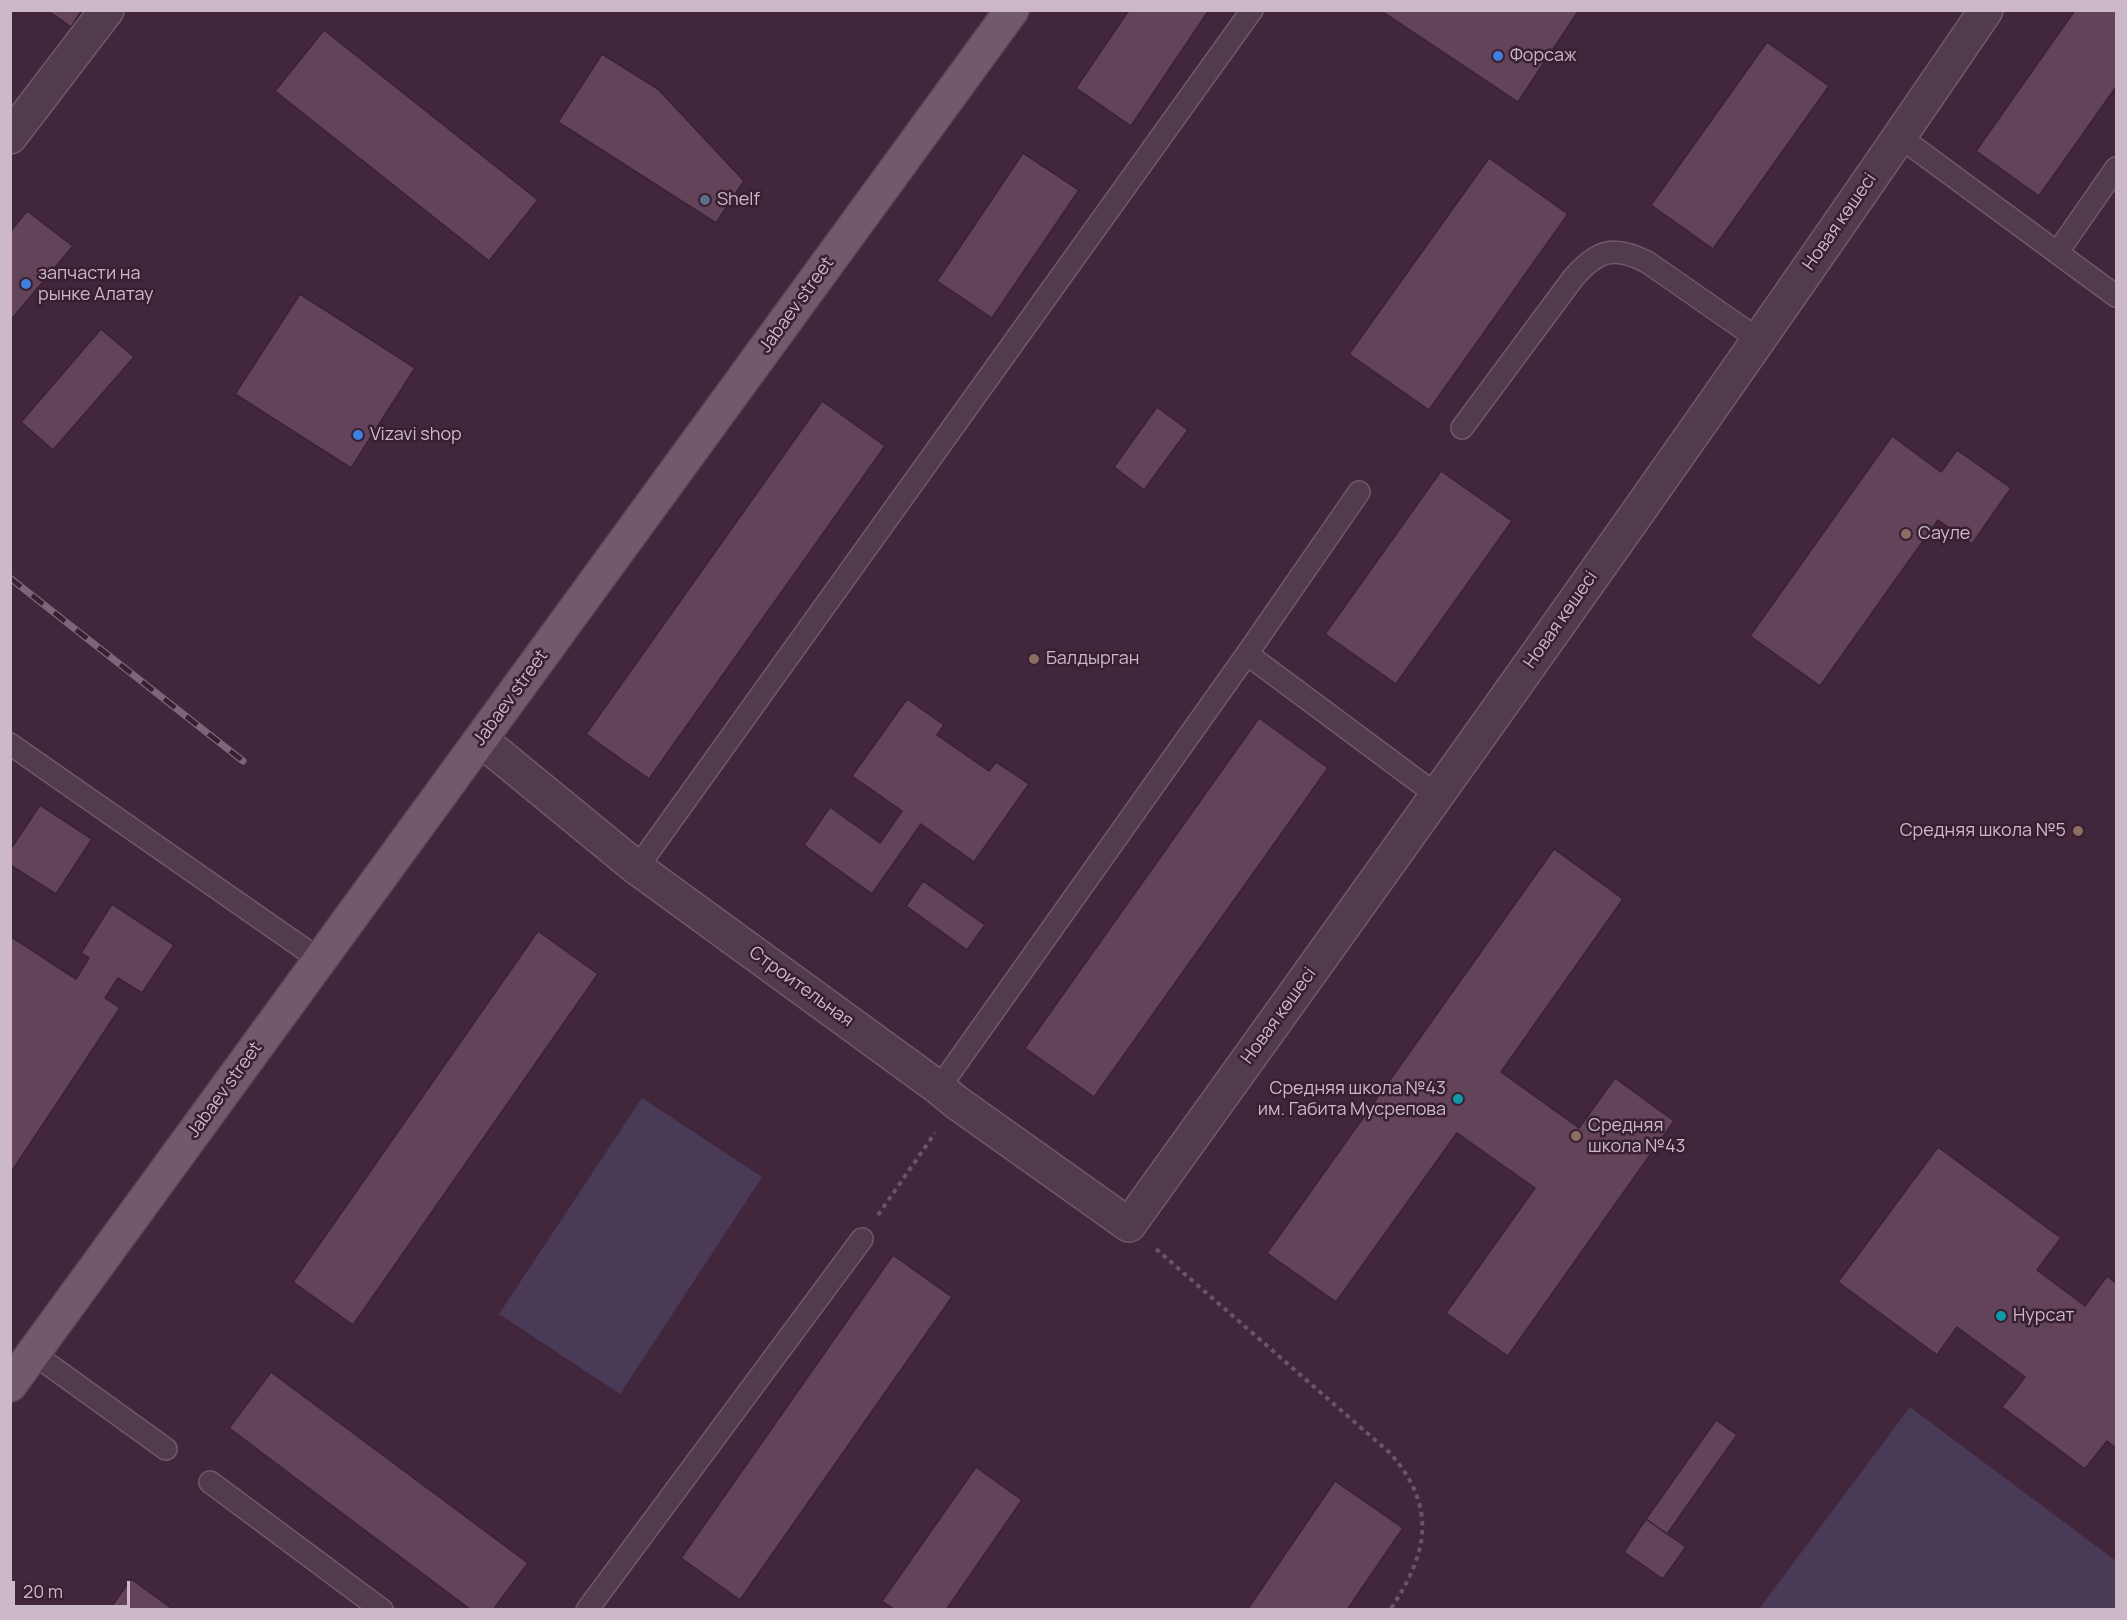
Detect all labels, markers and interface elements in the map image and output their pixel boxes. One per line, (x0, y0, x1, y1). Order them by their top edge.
place label: Форсаж (1510, 45, 1577, 67)
marker: Форсаж (1491, 49, 1505, 63)
street label: Новая көшесі (1799, 169, 1881, 275)
place label: Shelf (717, 189, 760, 211)
marker: Shelf (698, 193, 712, 207)
street label: Jabaev street (755, 253, 839, 357)
place label: запчасти на рынке Алатау (38, 263, 154, 306)
marker: запчасти на рынке Алатау (19, 277, 33, 291)
place label: Vizavi shop (370, 424, 462, 446)
marker: Vizavi shop (351, 428, 365, 442)
place label: Сауле (1918, 523, 1970, 545)
marker: Сауле (1899, 527, 1913, 541)
street label: Новая көшесі (1520, 567, 1602, 673)
street label: Jabaev street (469, 646, 553, 750)
place label: Балдырган (1046, 648, 1139, 670)
marker: Балдырган (1027, 652, 1041, 666)
place label: Средняя школа №5 (1900, 820, 2066, 842)
marker: Средняя школа №5 (2071, 824, 2085, 838)
street label: Строительная (745, 942, 857, 1032)
street label: Новая көшесі (1237, 964, 1321, 1068)
street label: Jabaev street (183, 1038, 267, 1142)
place label: Средняя школа №43 им. Габита Мусрепова (1258, 1078, 1446, 1120)
marker: Средняя школа №43 им. Габита Мусрепова (1451, 1092, 1465, 1106)
place label: Средняя школа №43 (1588, 1115, 1685, 1158)
marker: Средняя школа №43 (1569, 1129, 1583, 1143)
place label: Нурсат (2013, 1305, 2074, 1327)
marker: Нурсат (1994, 1309, 2008, 1323)
scale bar (15, 1569, 134, 1607)
text: 20 m (23, 1579, 63, 1603)

